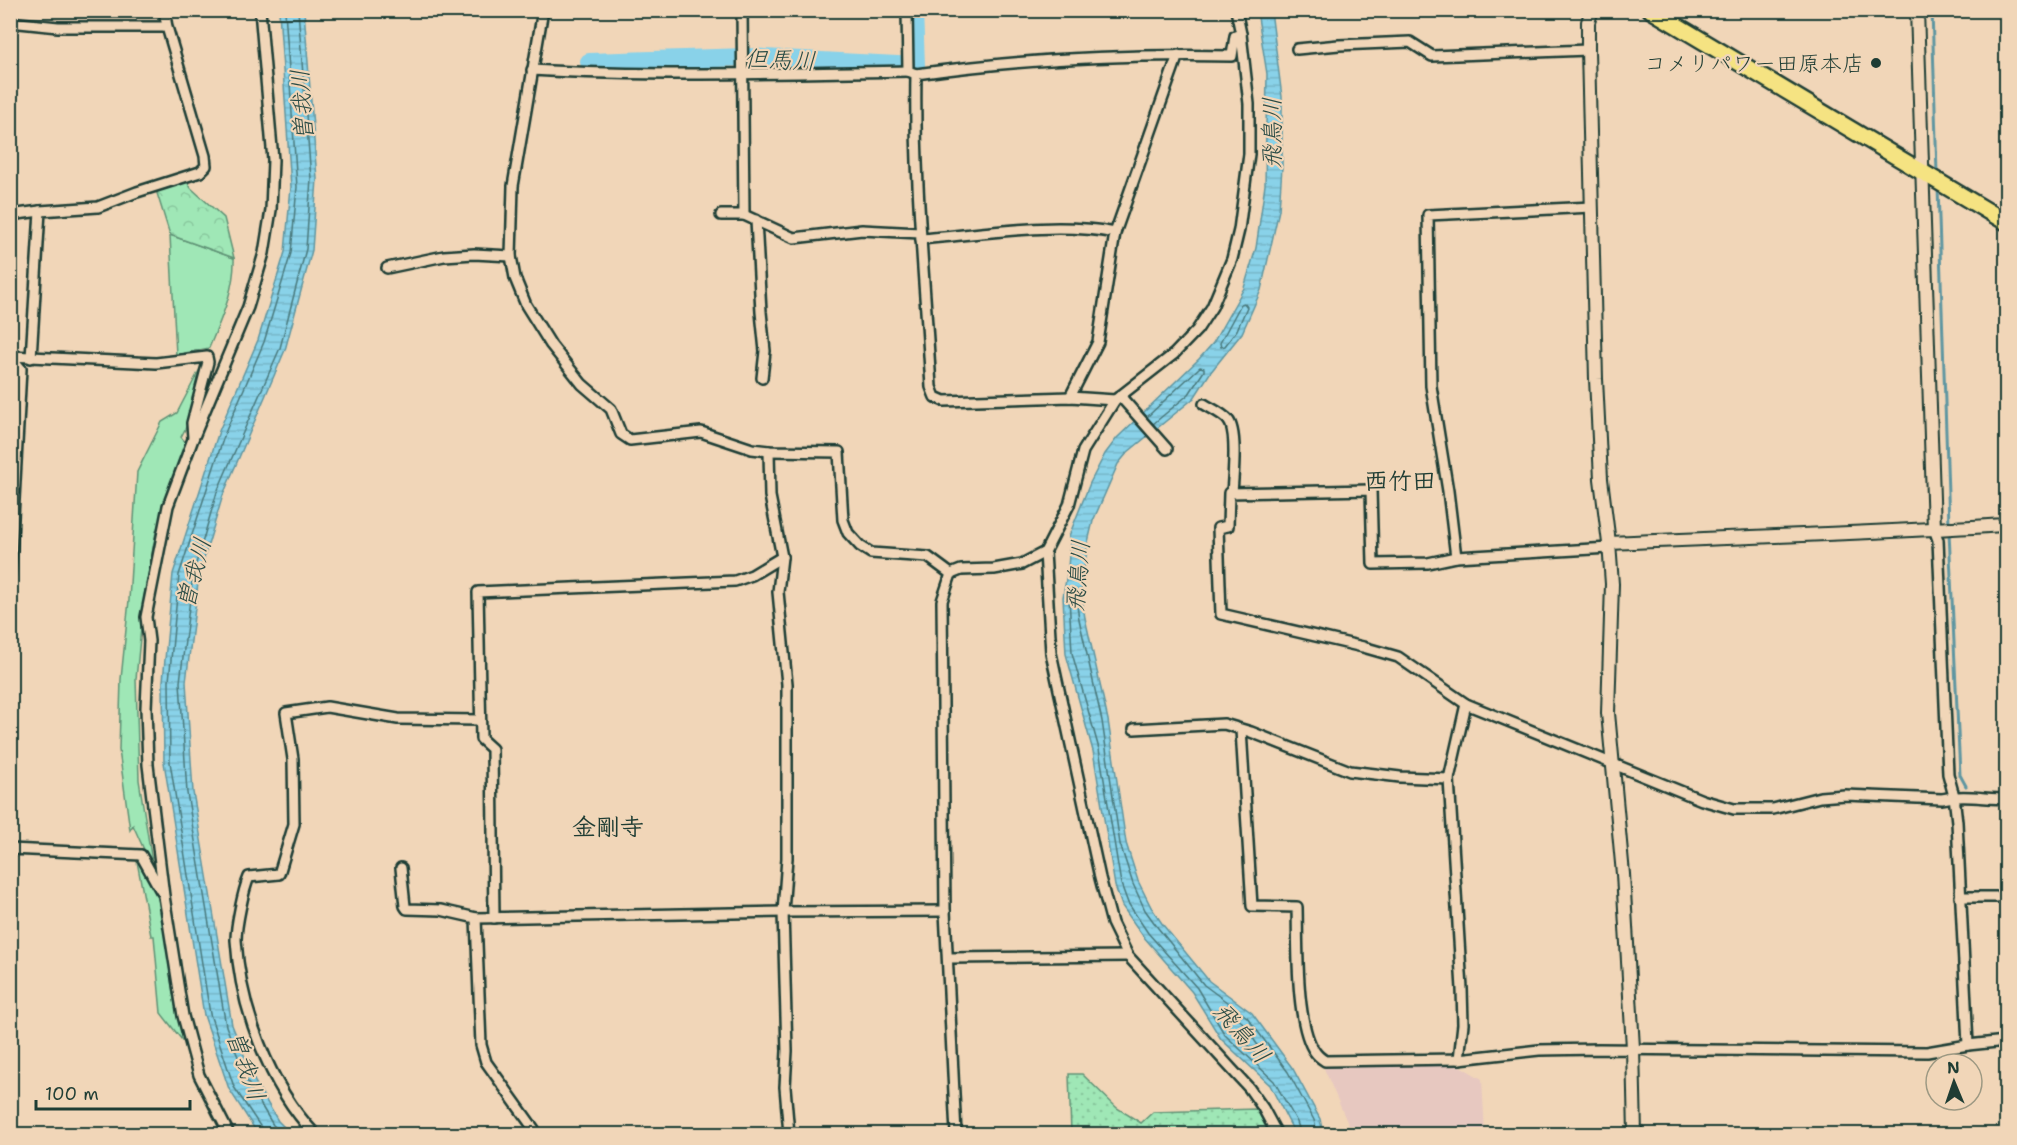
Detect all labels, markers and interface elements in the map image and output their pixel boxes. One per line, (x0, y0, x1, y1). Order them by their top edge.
water label: 但馬川 (743, 43, 817, 77)
place label: コメリパワー田原本店 (1644, 49, 1864, 78)
marker: コメリパワー田原本店 (1869, 56, 1883, 70)
water label: 曽我川 (284, 68, 320, 142)
water label: 飛鳥川 (1256, 97, 1288, 169)
district label: 西竹田 (1364, 465, 1436, 497)
water label: 曽我川 (169, 534, 219, 612)
water label: 飛鳥川 (1059, 539, 1097, 613)
district label: 金剛寺 (572, 811, 644, 843)
water label: 飛鳥川 (1206, 995, 1278, 1071)
water label: 曽我川 (219, 1027, 273, 1105)
north arrow (1924, 1052, 1984, 1112)
text: N (1947, 1057, 1960, 1078)
scale bar (36, 1073, 190, 1111)
text: 100 m (45, 1082, 99, 1106)

